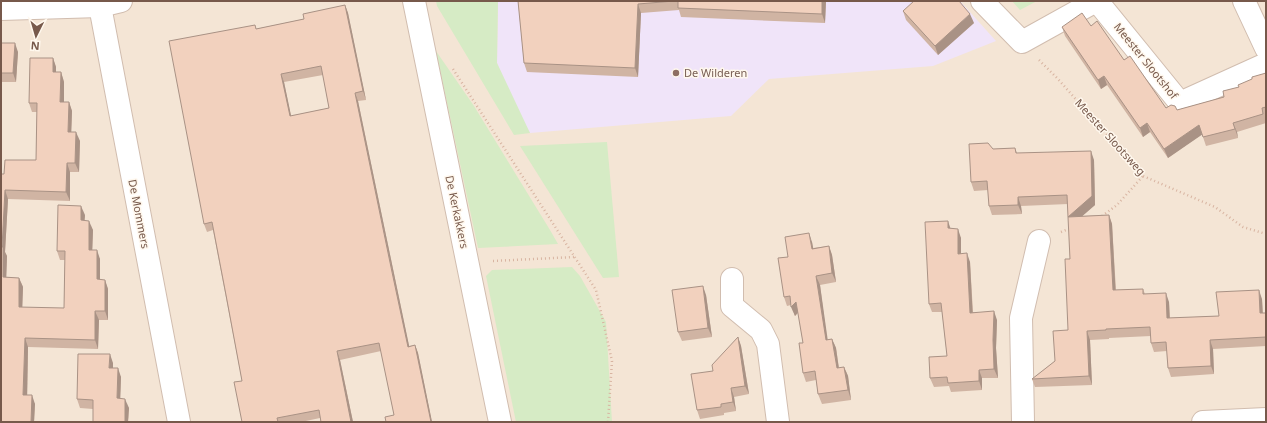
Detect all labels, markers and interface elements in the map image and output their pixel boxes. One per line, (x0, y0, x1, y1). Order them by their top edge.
north arrow (16, 16, 56, 56)
street label: Meester Slootshof (1111, 19, 1183, 103)
text: N (30, 39, 40, 54)
place label: De Wilderen (684, 65, 747, 80)
marker: De Wilderen (671, 68, 681, 78)
street label: Meester Slootsweg (1072, 95, 1149, 178)
street label: De Kerkakkers (442, 174, 473, 250)
street label: De Mommers (125, 178, 154, 250)

